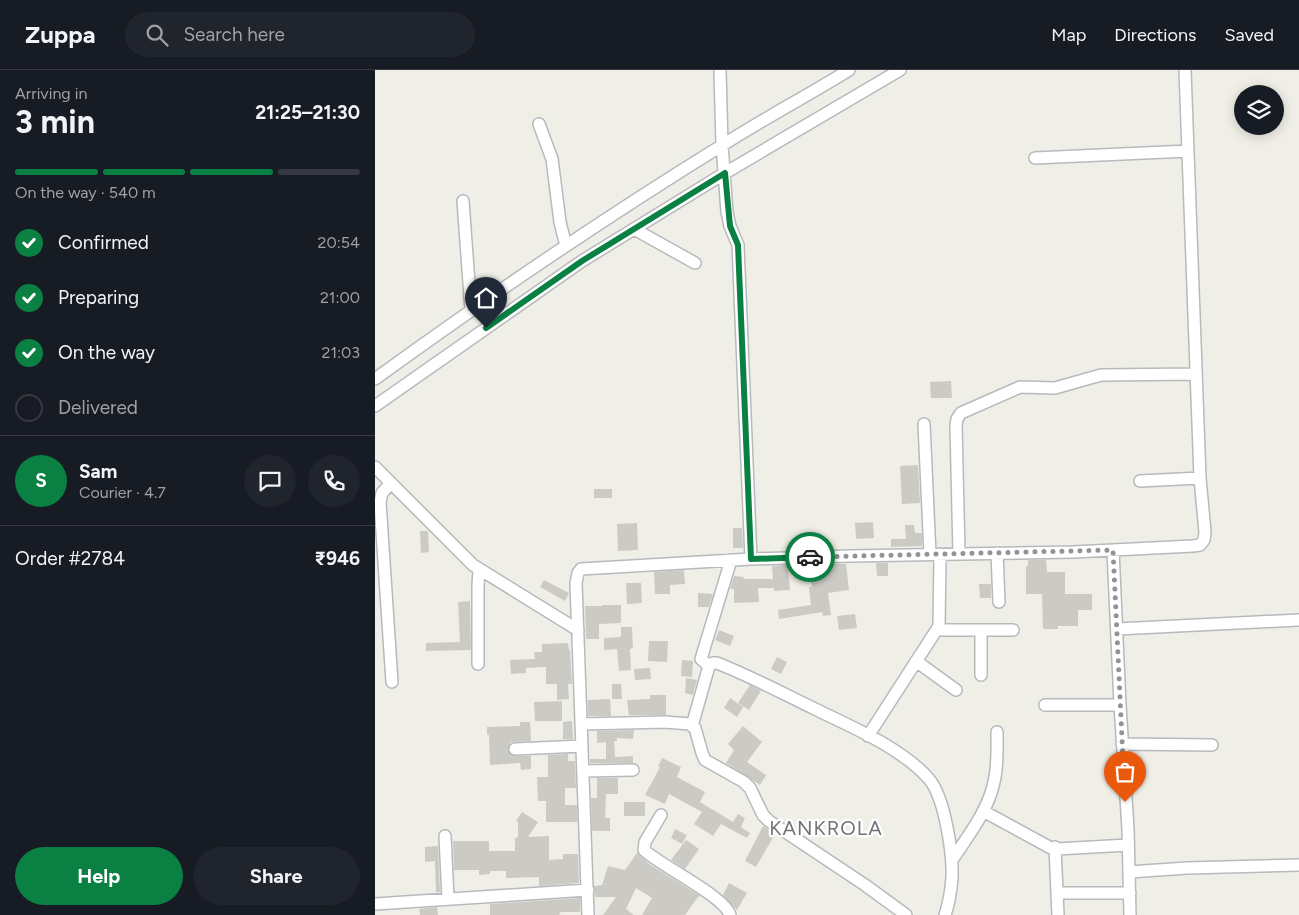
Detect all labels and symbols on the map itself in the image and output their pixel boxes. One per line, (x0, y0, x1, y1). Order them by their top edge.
pin (465, 277, 507, 328)
courier (785, 532, 835, 582)
pin (1104, 751, 1146, 802)
district label: KANKROLA (769, 816, 883, 840)

